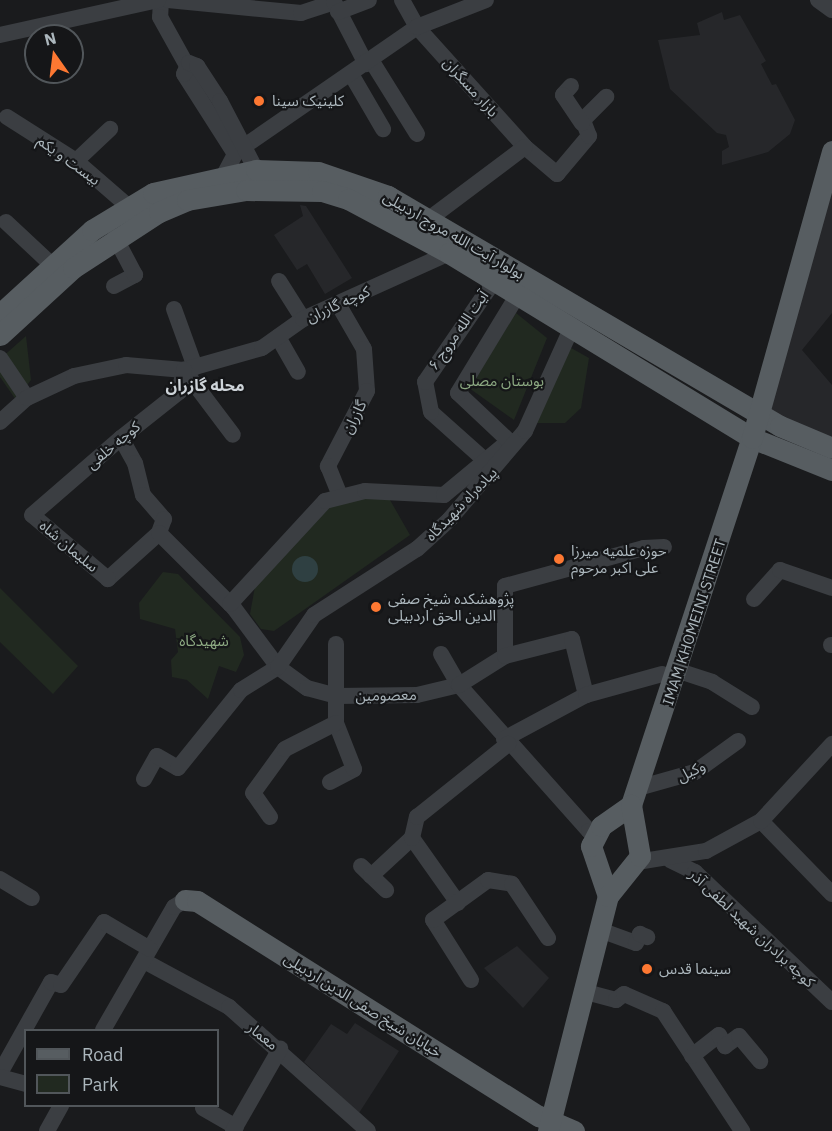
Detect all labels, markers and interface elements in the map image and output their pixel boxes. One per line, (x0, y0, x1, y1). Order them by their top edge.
north arrow (24, 24, 84, 84)
text: N (42, 27, 58, 50)
street label: بازار مسگران (440, 54, 502, 120)
marker: کلینیک سینا (250, 92, 268, 110)
place label: کلینیک سینا (272, 92, 344, 110)
street label: بیست و یکم (34, 131, 104, 189)
street label: بولوار آیت الله مروج اردبیلی (380, 187, 528, 283)
street label: کوچه گازران (303, 282, 373, 326)
street label: آیت الله مروج ۶ (424, 287, 492, 373)
park label: بوستان مصلی (460, 372, 544, 390)
district label: محله گازران (165, 375, 245, 395)
street label: گازران (338, 397, 370, 437)
street label: کوچه خلفی (82, 417, 144, 473)
street label: پیاده‌راه شهیدگاه (421, 463, 501, 545)
street label: سلیمان شاه (36, 516, 102, 576)
street label: IMAM KHOMEINI STREET (659, 536, 729, 708)
place label: حوزه علمیه میرزا علی اکبر مرحوم (571, 541, 667, 576)
marker: حوزه علمیه میرزا علی اکبر مرحوم (552, 552, 566, 566)
place label: پژوهشکده شیخ صفی الدین الحق اردبیلی (388, 589, 514, 624)
marker: پژوهشکده شیخ صفی الدین الحق اردبیلی (369, 600, 383, 614)
park label: شهیدگاه (179, 632, 229, 650)
street label: معصومین (355, 685, 417, 705)
street label: وکیل (674, 756, 708, 786)
street label: کوچه برادران شهید لطفی آذر (686, 865, 818, 991)
street label: خیابان شیخ صفی الدین اردبیلی (281, 949, 445, 1061)
place label: سینما قدس (659, 960, 731, 978)
marker: سینما قدس (640, 962, 654, 976)
street label: معمار (244, 1018, 282, 1054)
legend (24, 1029, 219, 1107)
text: Road (82, 1043, 123, 1066)
text: Park (82, 1073, 118, 1096)

